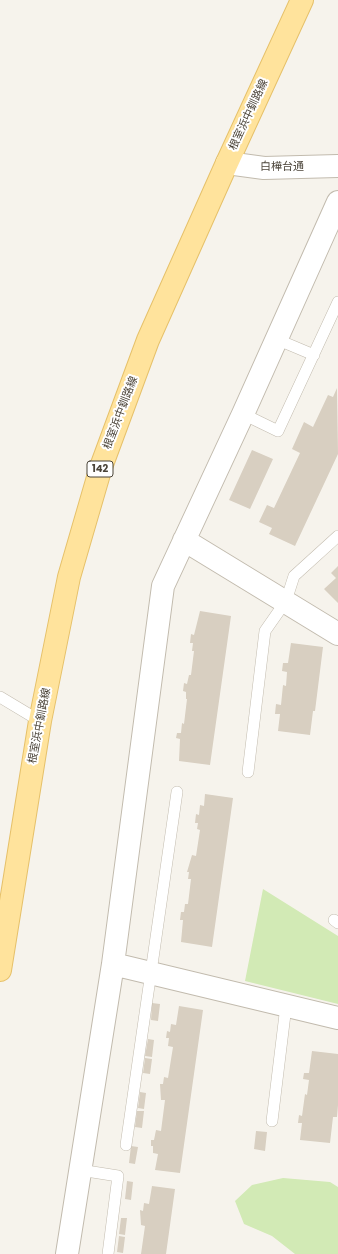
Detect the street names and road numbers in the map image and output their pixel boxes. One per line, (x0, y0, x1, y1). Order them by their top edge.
street label: 根室浜中釧路線 (227, 77, 271, 153)
street label: 白樺台通 (260, 160, 304, 174)
street label: 根室浜中釧路線 (101, 375, 141, 451)
road number: 142 (87, 461, 113, 477)
street label: 根室浜中釧路線 (26, 687, 54, 765)

